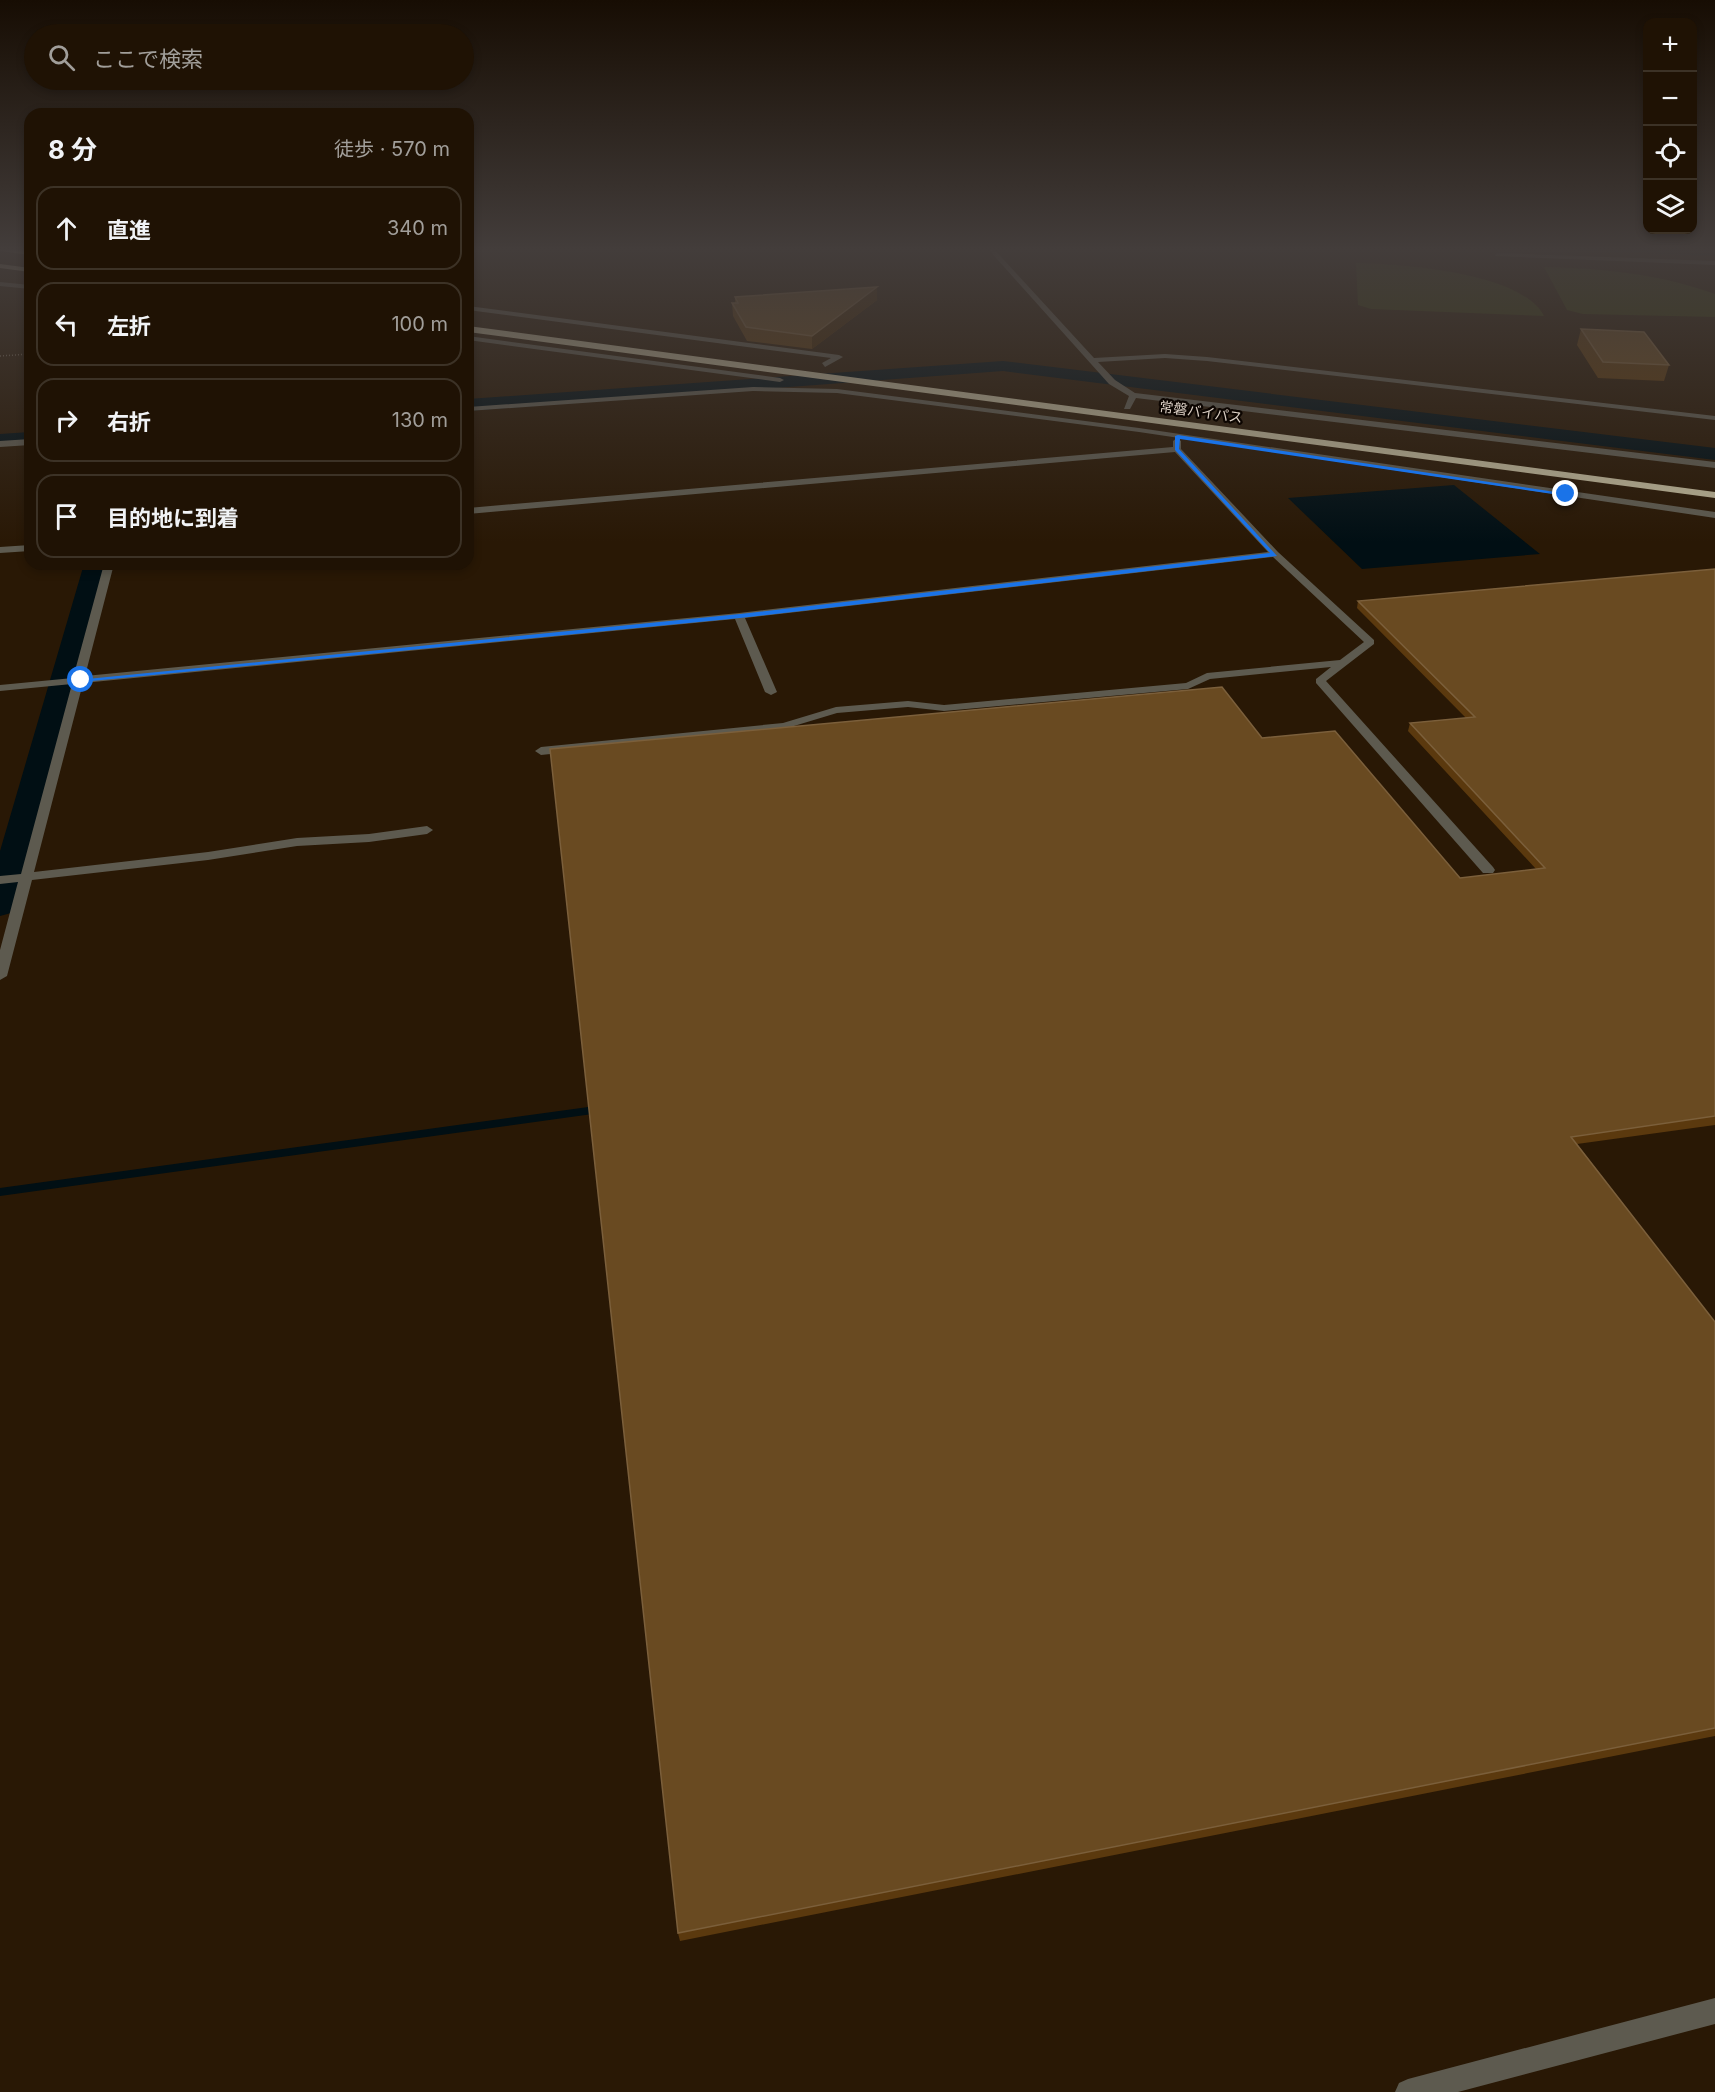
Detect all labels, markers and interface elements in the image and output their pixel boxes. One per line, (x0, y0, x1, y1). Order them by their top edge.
map controls (1643, 18, 1697, 234)
button: + (1643, 18, 1697, 72)
search box (24, 24, 474, 90)
icon: search (45, 41, 78, 74)
text: ここで検索 (93, 46, 203, 72)
button: − (1643, 72, 1697, 126)
button: locate (1643, 126, 1697, 180)
text: 8 分 (48, 134, 97, 165)
text: 徒歩 · 570 m (334, 137, 450, 161)
button: layers (1643, 180, 1697, 234)
icon: ahead (50, 212, 83, 245)
text: 340 m (387, 216, 448, 240)
text: 直進 (107, 217, 151, 243)
icon: left (50, 308, 83, 341)
text: 100 m (391, 312, 448, 336)
text: 左折 (107, 313, 151, 339)
street label: 常磐バイパス (1158, 397, 1244, 426)
icon: right (50, 404, 83, 437)
text: 130 m (392, 408, 448, 432)
text: 右折 (107, 409, 151, 435)
route end (1552, 480, 1578, 506)
icon: arrive (50, 500, 83, 533)
text: 目的地に到着 (107, 505, 239, 531)
route start (67, 666, 93, 692)

